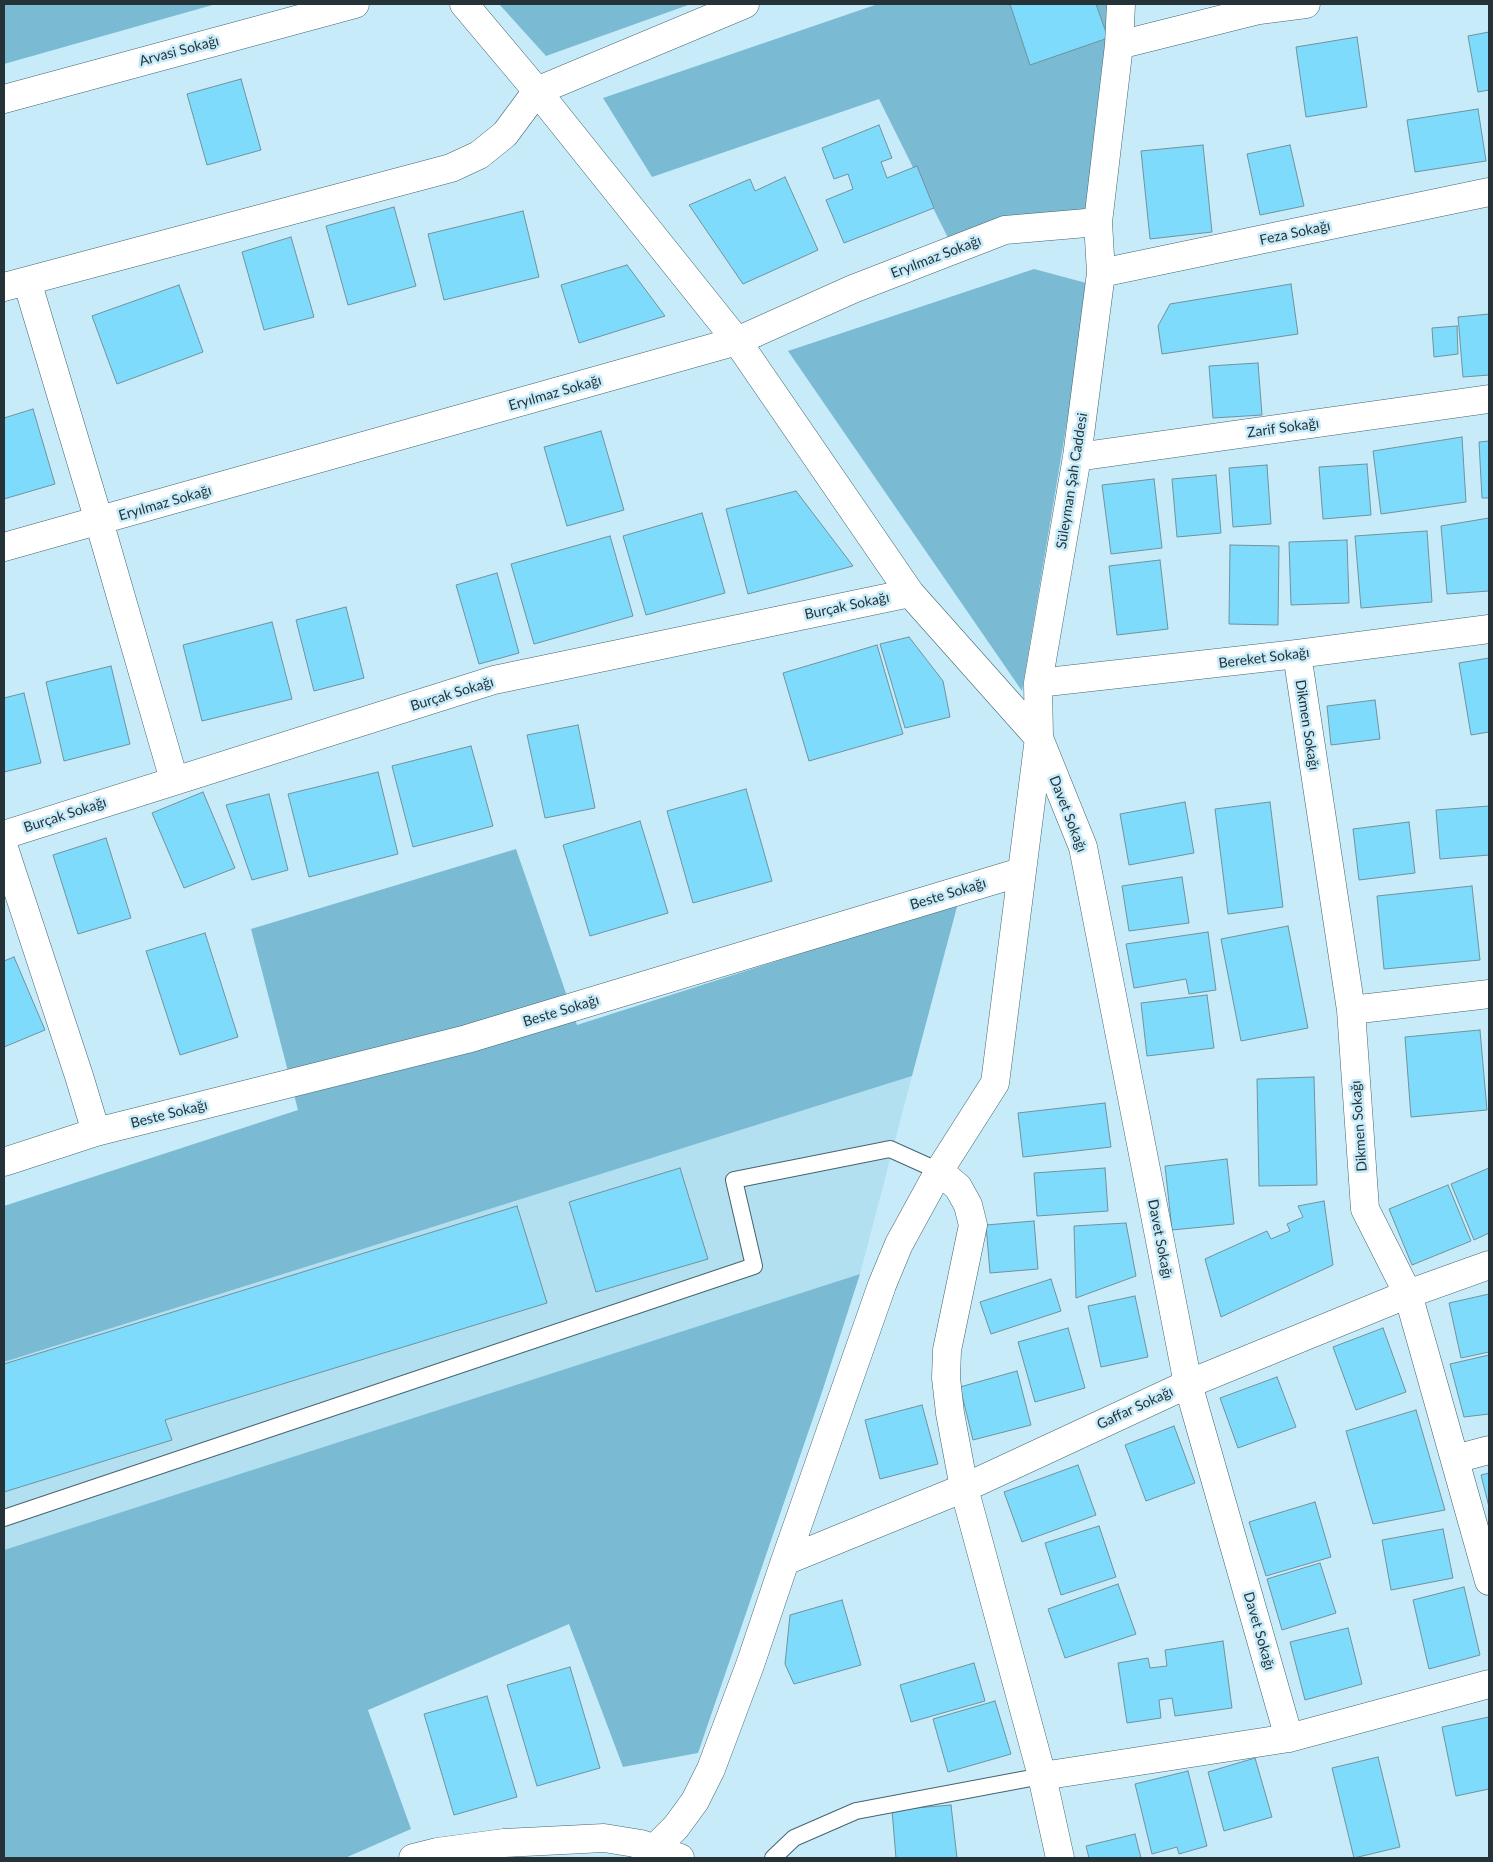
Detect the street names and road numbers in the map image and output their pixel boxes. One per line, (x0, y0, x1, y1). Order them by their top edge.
street label: Arvasi Sokağı (137, 32, 221, 70)
street label: Feza Sokağı (1258, 217, 1332, 249)
street label: Eryılmaz Sokağı (888, 232, 984, 282)
street label: Eryılmaz Sokağı (507, 372, 603, 414)
street label: Süleyman Şah Caddesi (1053, 412, 1091, 550)
street label: Zarif Sokağı (1246, 415, 1320, 441)
street label: Eryılmaz Sokağı (117, 482, 213, 524)
street label: Burçak Sokağı (803, 589, 891, 623)
street label: Bereket Sokağı (1218, 644, 1310, 672)
street label: Burçak Sokağı (408, 673, 496, 715)
street label: Dikmen Sokağı (1292, 679, 1322, 771)
street label: Davet Sokağı (1046, 773, 1090, 855)
street label: Burçak Sokağı (21, 794, 109, 836)
street label: Beste Sokağı (908, 874, 988, 914)
street label: Beste Sokağı (521, 991, 601, 1031)
street label: Dikmen Sokağı (1347, 1080, 1371, 1172)
street label: Beste Sokağı (129, 1096, 209, 1132)
street label: Davet Sokağı (1144, 1198, 1176, 1280)
street label: Gaffar Sokağı (1094, 1383, 1176, 1433)
street label: Davet Sokağı (1240, 1590, 1278, 1672)

